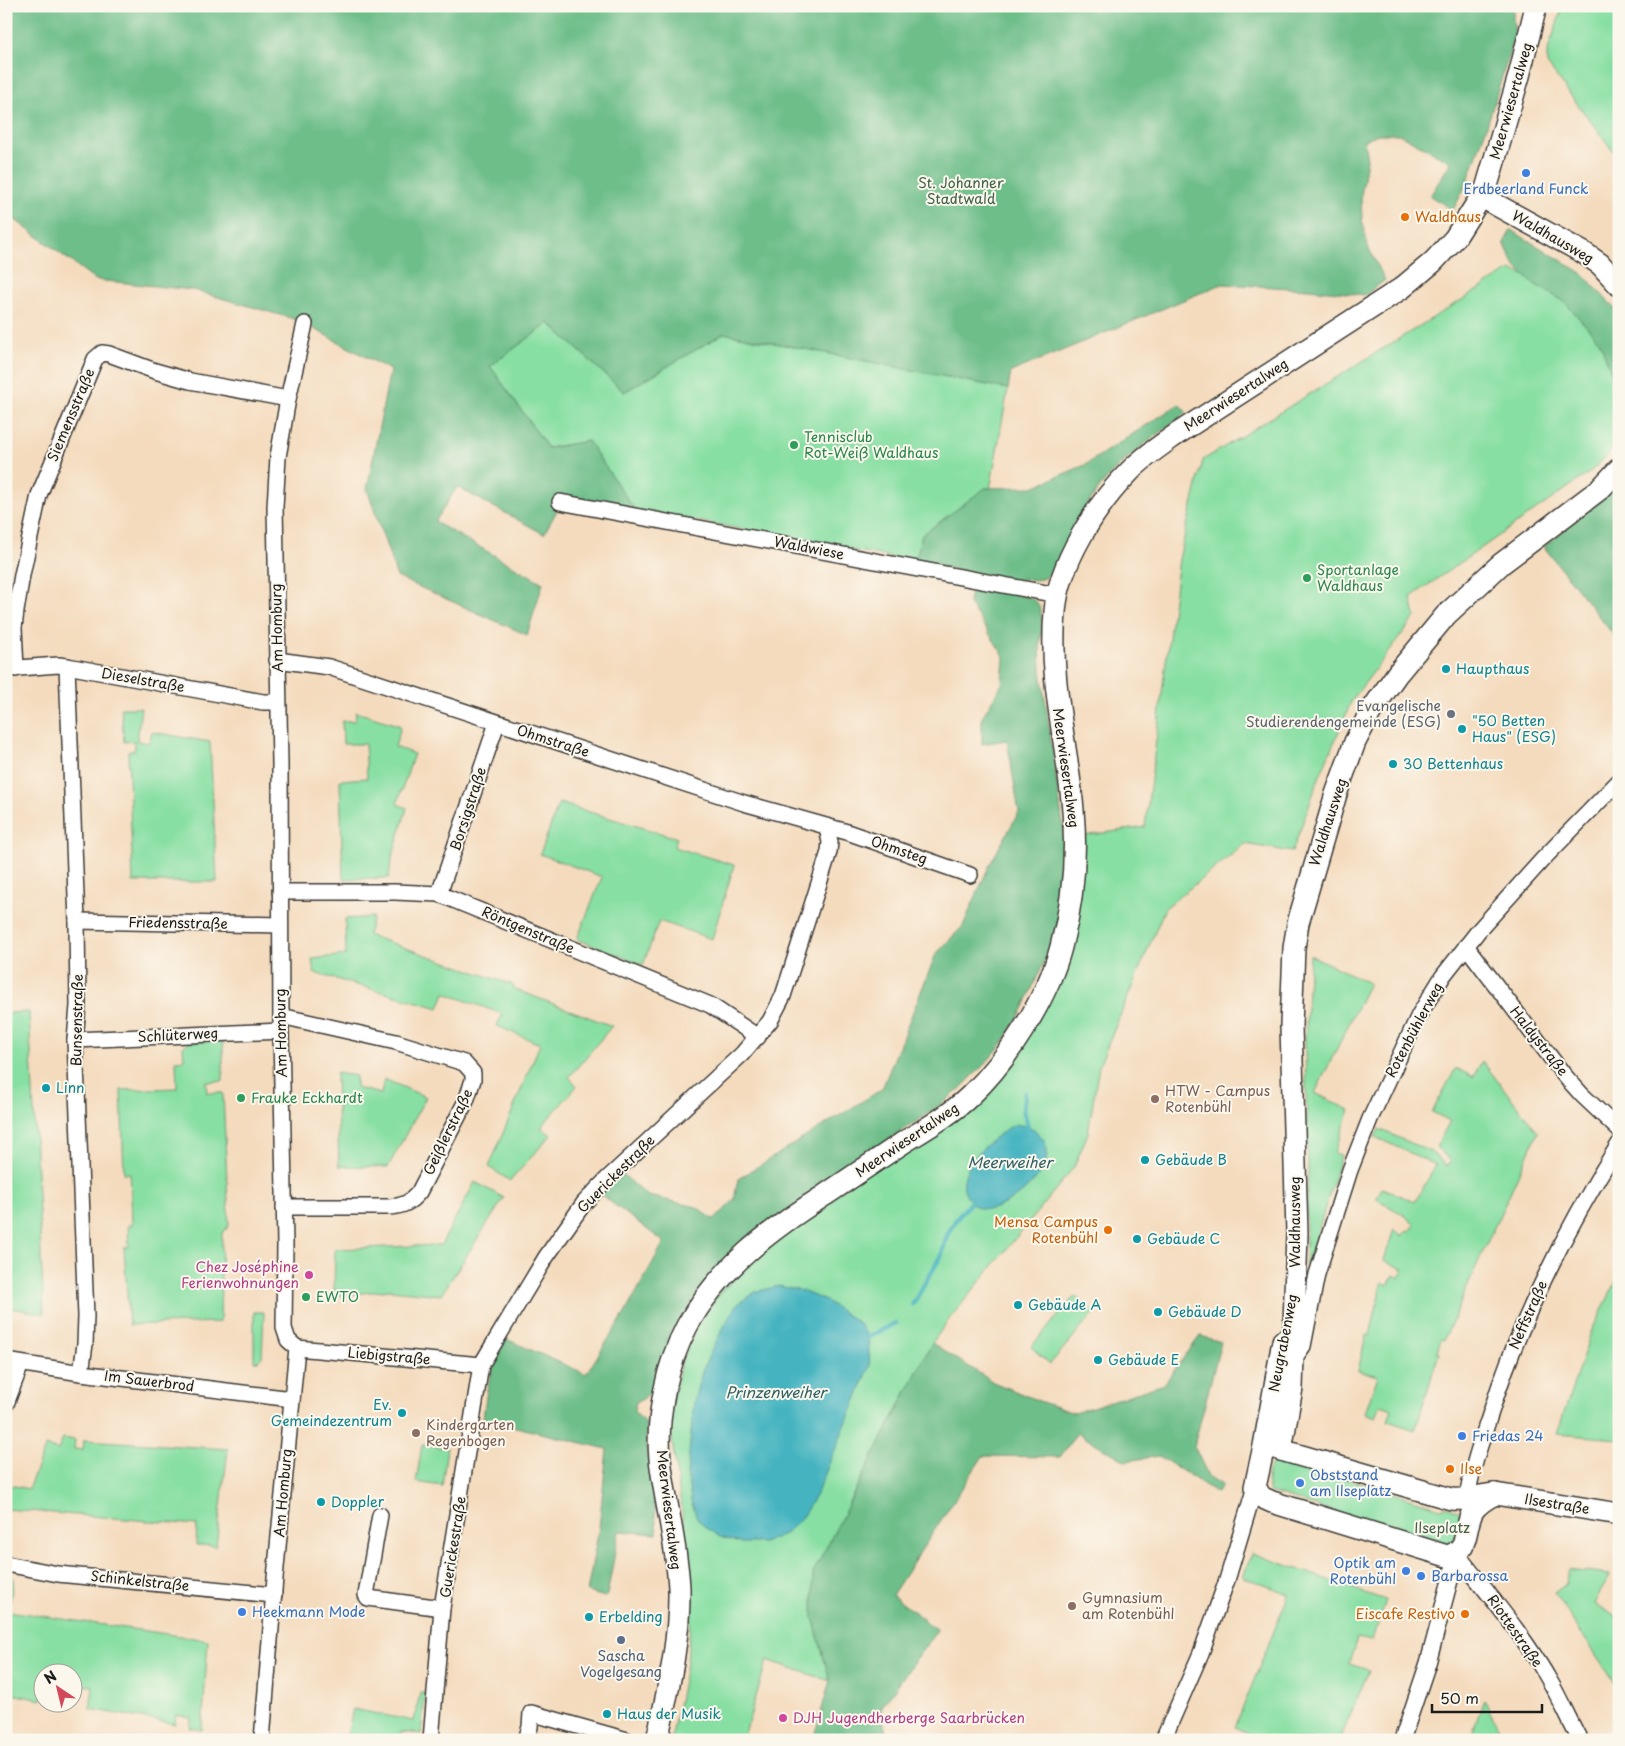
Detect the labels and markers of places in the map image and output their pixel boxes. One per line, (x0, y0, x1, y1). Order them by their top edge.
marker: Erdbeerland Funck (1520, 167, 1532, 179)
place label: Erdbeerland Funck (1464, 178, 1589, 199)
place label: Waldhaus (1415, 206, 1481, 227)
marker: Waldhaus (1399, 211, 1411, 223)
place label: Tennisclub Rot-Weiß Waldhaus (804, 426, 938, 463)
marker: Tennisclub Rot-Weiß Waldhaus (788, 439, 800, 451)
place label: Sportanlage Waldhaus (1317, 559, 1399, 596)
marker: Sportanlage Waldhaus (1301, 572, 1313, 584)
place label: Haupthaus (1456, 658, 1529, 679)
marker: Haupthaus (1440, 663, 1452, 675)
place label: Evangelische Studierendengemeinde (ESG) (1246, 695, 1441, 732)
marker: Evangelische Studierendengemeinde (ESG) (1445, 708, 1457, 720)
place label: "50 Betten Haus" (ESG) (1472, 710, 1556, 747)
marker: "50 Betten Haus" (ESG) (1456, 723, 1468, 735)
place label: 30 Bettenhaus (1403, 753, 1503, 774)
marker: 30 Bettenhaus (1387, 758, 1399, 770)
place label: Linn (56, 1077, 85, 1098)
place label: HTW - Campus Rotenbühl (1165, 1080, 1270, 1117)
marker: Linn (40, 1082, 52, 1094)
place label: Frauke Eckhardt (251, 1087, 363, 1108)
marker: Frauke Eckhardt (235, 1092, 247, 1104)
marker: HTW - Campus Rotenbühl (1149, 1093, 1161, 1105)
place label: Gebäude B (1155, 1149, 1227, 1170)
marker: Gebäude B (1139, 1154, 1151, 1166)
place label: Mensa Campus Rotenbühl (994, 1211, 1098, 1248)
marker: Mensa Campus Rotenbühl (1102, 1224, 1114, 1236)
place label: Gebäude C (1147, 1228, 1220, 1249)
marker: Gebäude C (1131, 1233, 1143, 1245)
place label: Chez Joséphine Ferienwohnungen (181, 1256, 299, 1293)
marker: Chez Joséphine Ferienwohnungen (303, 1269, 315, 1281)
place label: EWTO (316, 1286, 359, 1307)
marker: EWTO (300, 1291, 312, 1303)
place label: Gebäude A (1028, 1294, 1102, 1315)
marker: Gebäude A (1012, 1299, 1024, 1311)
place label: Gebäude D (1168, 1301, 1242, 1322)
marker: Gebäude D (1152, 1306, 1164, 1318)
place label: Gebäude E (1108, 1349, 1180, 1370)
marker: Gebäude E (1092, 1354, 1104, 1366)
place label: Ev. Gemeindezentrum (271, 1394, 392, 1431)
marker: Ev. Gemeindezentrum (396, 1407, 408, 1419)
place label: Kindergarten Regenbogen (426, 1414, 514, 1451)
place label: Friedas 24 (1472, 1425, 1544, 1446)
marker: Kindergarten Regenbogen (410, 1427, 422, 1439)
marker: Friedas 24 (1456, 1430, 1468, 1442)
place label: Ilse (1460, 1458, 1483, 1479)
marker: Ilse (1444, 1463, 1456, 1475)
place label: Obststand am Ilseplatz (1310, 1464, 1392, 1501)
marker: Obststand am Ilseplatz (1294, 1477, 1306, 1489)
place label: Doppler (331, 1491, 385, 1512)
marker: Doppler (315, 1496, 327, 1508)
place label: Optik am Rotenbühl (1330, 1552, 1396, 1589)
marker: Optik am Rotenbühl (1400, 1565, 1412, 1577)
place label: Barbarossa (1431, 1565, 1508, 1586)
marker: Barbarossa (1415, 1570, 1427, 1582)
place label: Gymnasium am Rotenbühl (1082, 1587, 1174, 1624)
marker: Gymnasium am Rotenbühl (1066, 1600, 1078, 1612)
place label: Heekmann Mode (252, 1601, 365, 1622)
place label: Eiscafe Restivo (1356, 1603, 1455, 1624)
marker: Heekmann Mode (236, 1606, 248, 1618)
place label: Erbelding (599, 1606, 663, 1627)
marker: Eiscafe Restivo (1459, 1608, 1471, 1620)
marker: Erbelding (583, 1611, 595, 1623)
marker: Sascha Vogelgesang (615, 1634, 627, 1646)
place label: Sascha Vogelgesang (580, 1645, 662, 1682)
place label: Haus der Musik (617, 1703, 722, 1724)
place label: DJH Jugendherberge Saarbrücken (793, 1707, 1025, 1728)
marker: Haus der Musik (601, 1708, 613, 1720)
marker: DJH Jugendherberge Saarbrücken (777, 1712, 789, 1724)

